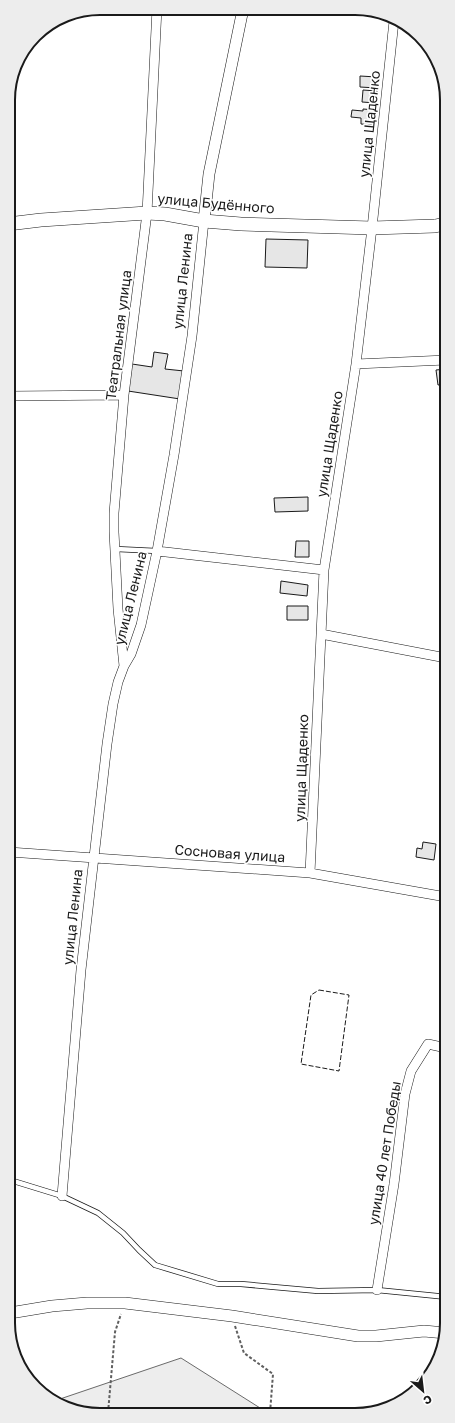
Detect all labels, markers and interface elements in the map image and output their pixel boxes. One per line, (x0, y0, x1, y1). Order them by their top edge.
street label: улица Щаденко (355, 70, 383, 178)
street label: улица Будённого (157, 189, 275, 217)
street label: улица Ленина (169, 232, 195, 330)
street label: Театральная улица (102, 269, 134, 401)
street label: улица Щаденко (312, 389, 346, 499)
street label: улица Ленина (110, 549, 150, 647)
street label: улица Щаденко (291, 714, 311, 822)
street label: Сосновая улица (174, 841, 286, 865)
street label: улица Ленина (59, 868, 85, 966)
street label: улица 40 лет Победы (364, 1080, 404, 1226)
north arrow (403, 1371, 443, 1411)
text: С (421, 1393, 434, 1408)

